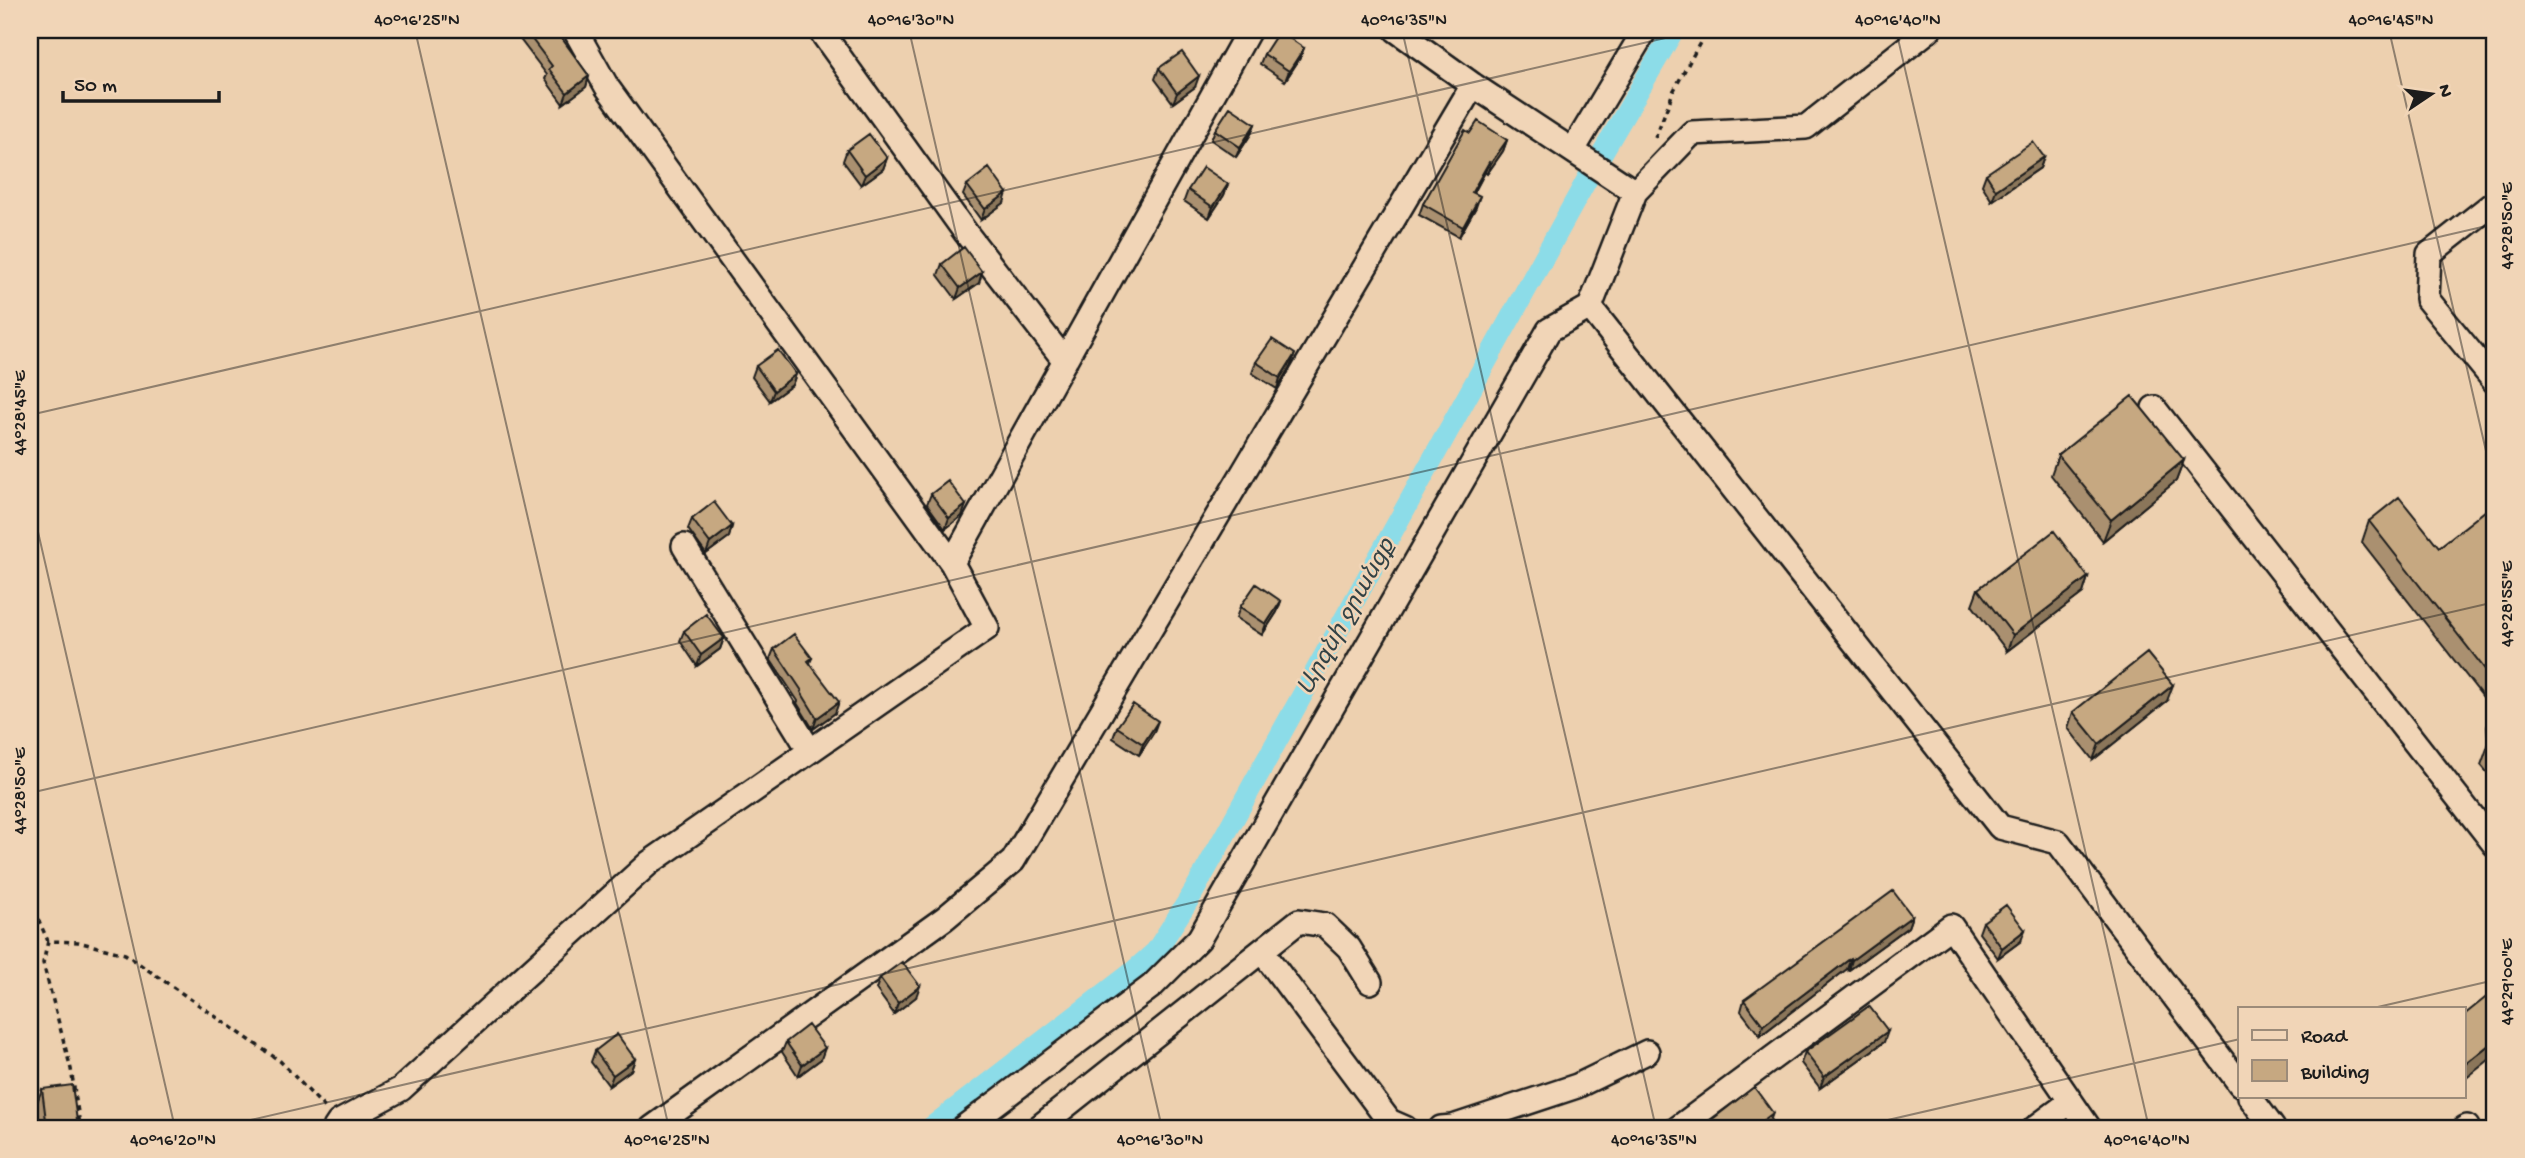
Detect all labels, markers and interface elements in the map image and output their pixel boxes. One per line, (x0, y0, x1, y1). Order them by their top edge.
text: 40°16'25"N (374, 11, 460, 32)
text: 40°16'30"N (868, 11, 954, 32)
text: 40°16'35"N (1361, 11, 1447, 32)
text: 40°16'40"N (1855, 11, 1941, 32)
text: 40°16'45"N (2348, 11, 2434, 32)
scale bar (63, 60, 219, 104)
north arrow (2396, 60, 2466, 130)
text: 50 m (74, 75, 117, 100)
text: N (2432, 82, 2457, 100)
text: 44°28'50"E (2498, 182, 2519, 269)
text: 44°28'45"E (11, 370, 32, 456)
water label: Արզնի ջրանցք (1293, 533, 1404, 701)
text: 44°28'55"E (2498, 560, 2519, 647)
text: 44°28'50"E (11, 747, 32, 834)
text: 44°29'00"E (2498, 938, 2519, 1025)
legend (2238, 1007, 2466, 1098)
text: Road (2301, 1026, 2349, 1051)
text: Building (2300, 1062, 2370, 1087)
text: 40°16'20"N (130, 1131, 216, 1152)
text: 40°16'25"N (624, 1131, 710, 1152)
text: 40°16'30"N (1117, 1131, 1203, 1152)
text: 40°16'35"N (1611, 1131, 1697, 1152)
text: 40°16'40"N (2104, 1131, 2190, 1152)

